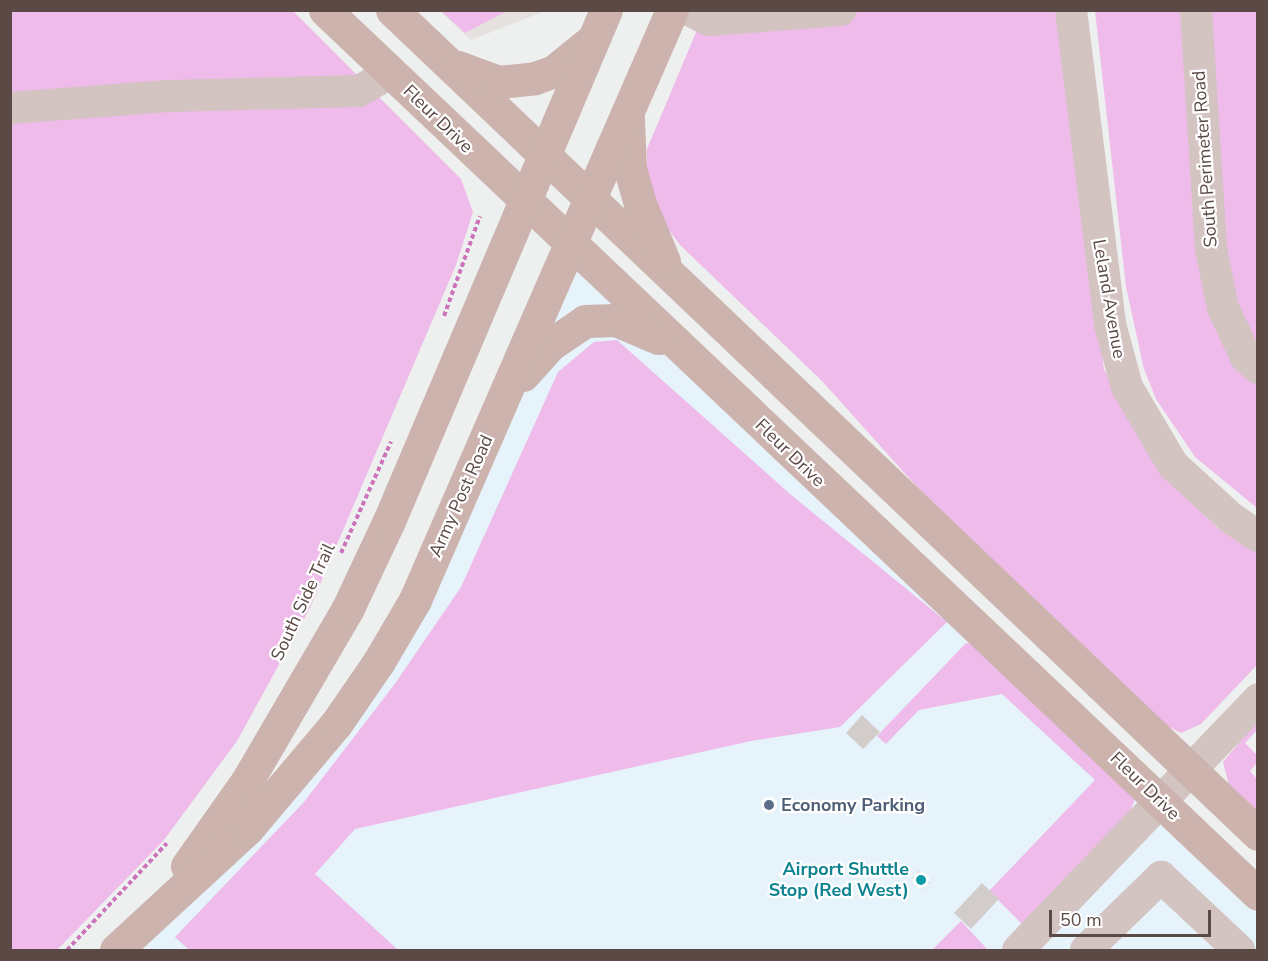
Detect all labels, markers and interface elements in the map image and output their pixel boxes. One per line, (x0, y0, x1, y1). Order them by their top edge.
street label: South Perimeter Road (1188, 70, 1222, 248)
street label: Fleur Drive (399, 80, 477, 158)
street label: Leland Avenue (1088, 238, 1130, 360)
street label: Fleur Drive (751, 414, 829, 492)
street label: Army Post Road (424, 432, 498, 560)
street label: South Side Trail (266, 540, 340, 664)
street label: Fleur Drive (1106, 747, 1184, 825)
place label: Economy Parking (781, 794, 925, 816)
marker: Economy Parking (762, 798, 776, 812)
place label: Airport Shuttle Stop (Red West) (769, 859, 909, 902)
marker: Airport Shuttle Stop (Red West) (914, 873, 928, 887)
scale bar (1052, 898, 1214, 936)
text: 50 m (1060, 908, 1102, 932)

